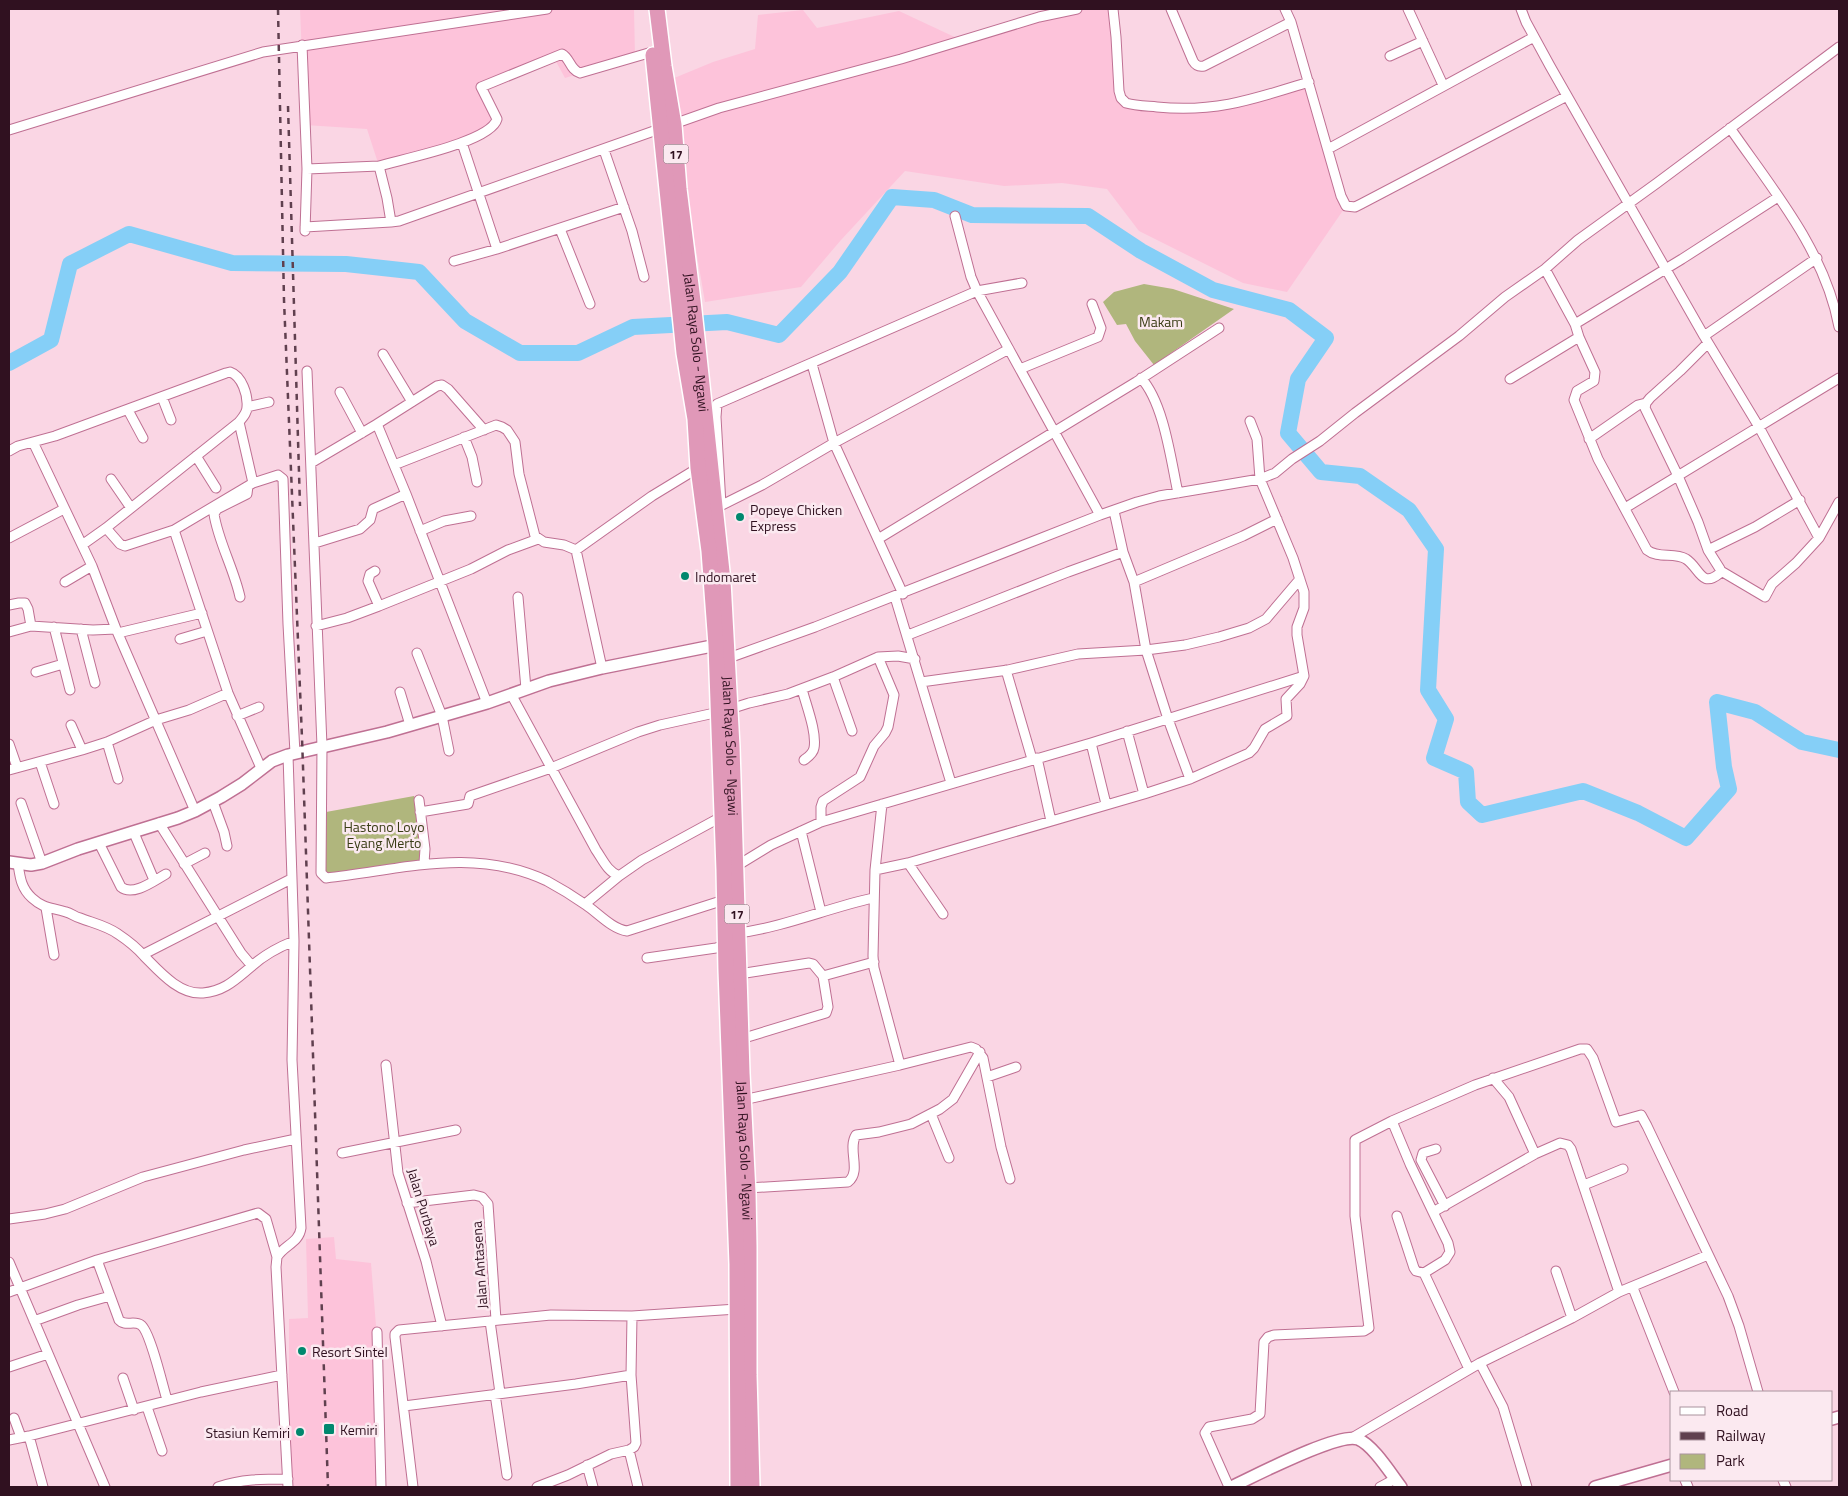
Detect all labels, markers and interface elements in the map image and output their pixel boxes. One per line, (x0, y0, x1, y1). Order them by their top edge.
road number: 17 (664, 144, 688, 164)
street label: Jalan Raya Solo - Ngawi (679, 272, 715, 413)
park label: Makam (1139, 311, 1183, 332)
place label: Popeye Chicken Express (750, 499, 842, 536)
marker: Popeye Chicken Express (734, 511, 746, 523)
place label: Indomaret (695, 566, 756, 587)
marker: Indomaret (679, 570, 691, 582)
street label: Jalan Raya Solo - Ngawi (718, 676, 745, 816)
park label: Hastono Loyo Eyang Merto (343, 816, 425, 853)
road number: 17 (724, 904, 750, 924)
street label: Jalan Raya Solo - Ngawi (732, 1080, 759, 1220)
street label: Jalan Purbaya (402, 1165, 446, 1249)
street label: Jalan Antasena (465, 1220, 493, 1310)
place label: Resort Sintel (312, 1341, 388, 1362)
marker: Resort Sintel (296, 1345, 308, 1357)
legend (1670, 1391, 1833, 1481)
text: Road (1716, 1399, 1748, 1422)
place label: Kemiri (340, 1419, 378, 1440)
place label: Stasiun Kemiri (205, 1422, 290, 1443)
marker: Kemiri (322, 1422, 336, 1436)
text: Railway (1716, 1424, 1766, 1447)
marker: Stasiun Kemiri (294, 1426, 306, 1438)
text: Park (1716, 1449, 1745, 1472)

